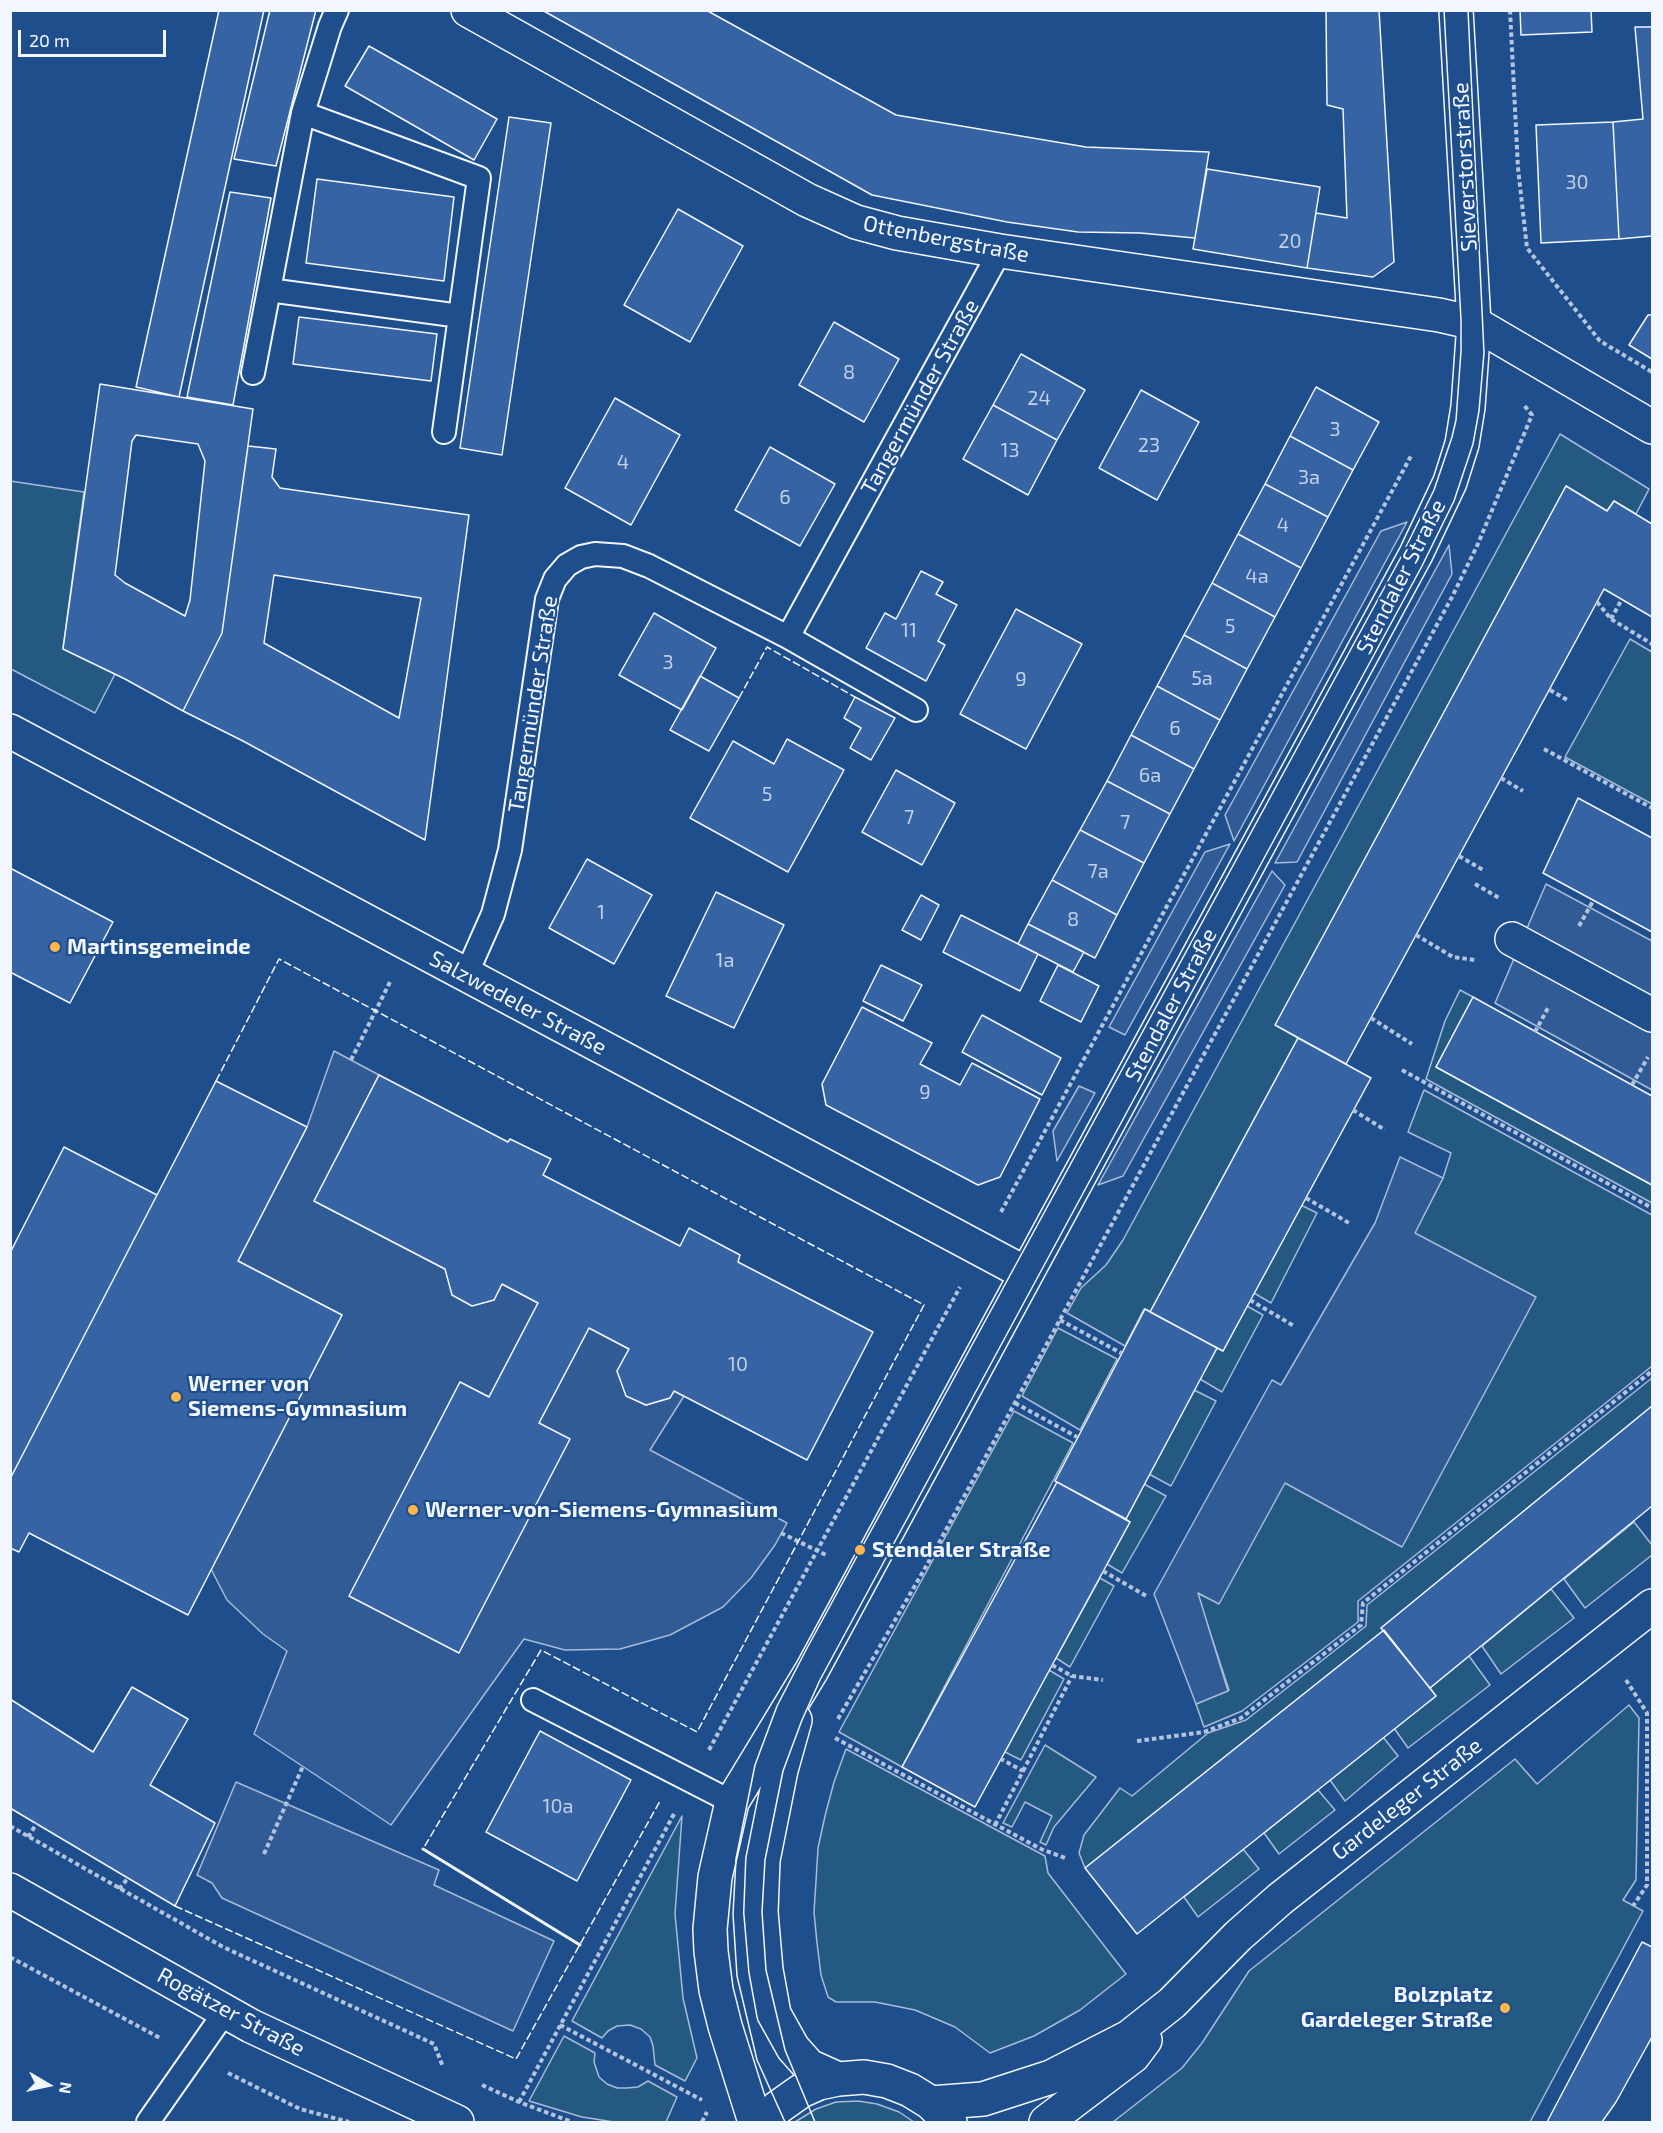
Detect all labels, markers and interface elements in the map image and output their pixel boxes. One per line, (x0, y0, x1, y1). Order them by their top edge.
scale bar (21, 18, 170, 56)
text: 20 m (29, 29, 70, 51)
street label: Sieverstorstraße (1447, 82, 1483, 252)
house number: 30 (1565, 170, 1589, 194)
street label: Ottenbergstraße (861, 210, 1031, 268)
house number: 20 (1278, 229, 1302, 253)
street label: Tangermünder Straße (855, 295, 985, 499)
house number: 8 (843, 360, 855, 384)
house number: 24 (1027, 386, 1051, 410)
house number: 3 (1329, 417, 1341, 441)
house number: 23 (1138, 433, 1160, 457)
house number: 13 (1000, 438, 1020, 462)
house number: 4 (617, 450, 629, 474)
house number: 3a (1298, 465, 1320, 489)
house number: 6 (779, 485, 791, 509)
street label: Stendaler Straße (1351, 495, 1451, 659)
house number: 4 (1277, 513, 1289, 537)
house number: 4a (1245, 564, 1269, 588)
street label: Tangermünder Straße (503, 594, 563, 814)
house number: 5 (1225, 614, 1235, 638)
house number: 11 (901, 618, 917, 642)
house number: 3 (662, 650, 674, 674)
house number: 5a (1191, 666, 1213, 690)
house number: 9 (1015, 667, 1027, 691)
house number: 6 (1169, 716, 1181, 740)
house number: 6a (1139, 763, 1161, 787)
house number: 5 (762, 782, 772, 806)
house number: 7 (904, 805, 914, 829)
house number: 7 (1120, 810, 1130, 834)
house number: 7a (1087, 859, 1109, 883)
house number: 1 (597, 900, 605, 924)
house number: 8 (1067, 907, 1079, 931)
street label: Stendaler Straße (1119, 924, 1223, 1086)
place label: Martinsgemeinde (67, 934, 251, 960)
marker: Martinsgemeinde (48, 940, 62, 954)
street label: Salzwedeler Straße (425, 945, 611, 1061)
house number: 1a (716, 948, 734, 972)
house number: 9 (919, 1080, 931, 1104)
house number: 10 (728, 1352, 748, 1376)
place label: Werner von Siemens-Gymnasium (188, 1371, 407, 1422)
marker: Werner von Siemens-Gymnasium (169, 1390, 183, 1404)
place label: Werner-von-Siemens-Gymnasium (425, 1497, 778, 1523)
marker: Werner-von-Siemens-Gymnasium (406, 1503, 420, 1517)
place label: Stendaler Straße (872, 1537, 1051, 1563)
marker: Stendaler Straße (853, 1543, 867, 1557)
street label: Gardeleger Straße (1327, 1732, 1487, 1866)
house number: 10a (543, 1794, 573, 1818)
street label: Rogätzer Straße (153, 1962, 309, 2062)
place label: Bolzplatz Gardeleger Straße (1301, 1982, 1493, 2034)
marker: Bolzplatz Gardeleger Straße (1498, 2001, 1512, 2015)
north arrow (18, 2055, 78, 2115)
text: N (56, 2081, 77, 2095)

